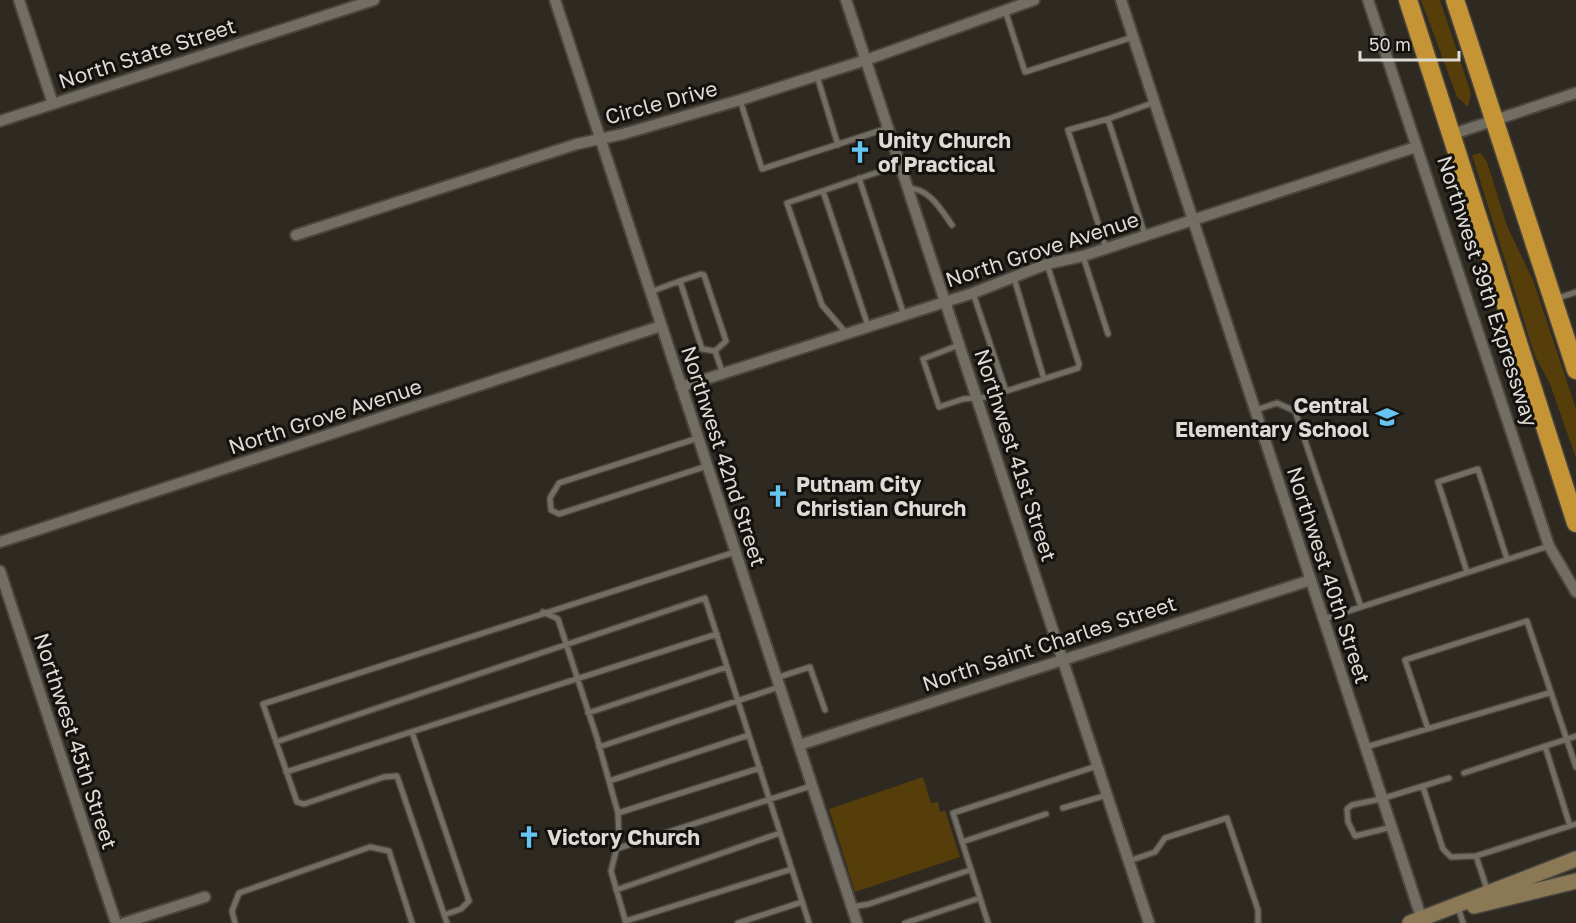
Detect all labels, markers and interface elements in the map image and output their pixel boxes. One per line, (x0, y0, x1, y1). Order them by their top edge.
street label: North State Street (55, 12, 239, 94)
scale bar (1360, 24, 1459, 62)
text: 50 m (1369, 33, 1411, 55)
street label: Circle Drive (602, 75, 720, 129)
place label: Unity Church of Practical (878, 127, 1011, 177)
church icon: Unity Church of Practical (847, 139, 873, 165)
street label: Northwest 39th Expressway (1432, 152, 1544, 430)
street label: North Grove Avenue (942, 205, 1142, 293)
street label: Northwest 42nd Street (676, 342, 772, 570)
street label: Northwest 41st Street (969, 345, 1063, 565)
street label: North Grove Avenue (225, 372, 425, 460)
place label: Central Elementary School (1175, 392, 1369, 442)
school or university icon: Central Elementary School (1374, 404, 1400, 430)
street label: Northwest 40th Street (1282, 463, 1376, 687)
place label: Putnam City Christian Church (796, 471, 966, 521)
church icon: Putnam City Christian Church (765, 483, 791, 509)
street label: North Saint Charles Street (919, 590, 1179, 696)
street label: Northwest 45th Street (29, 630, 123, 852)
church icon: Victory Church (516, 824, 542, 850)
place label: Victory Church (547, 824, 700, 850)

